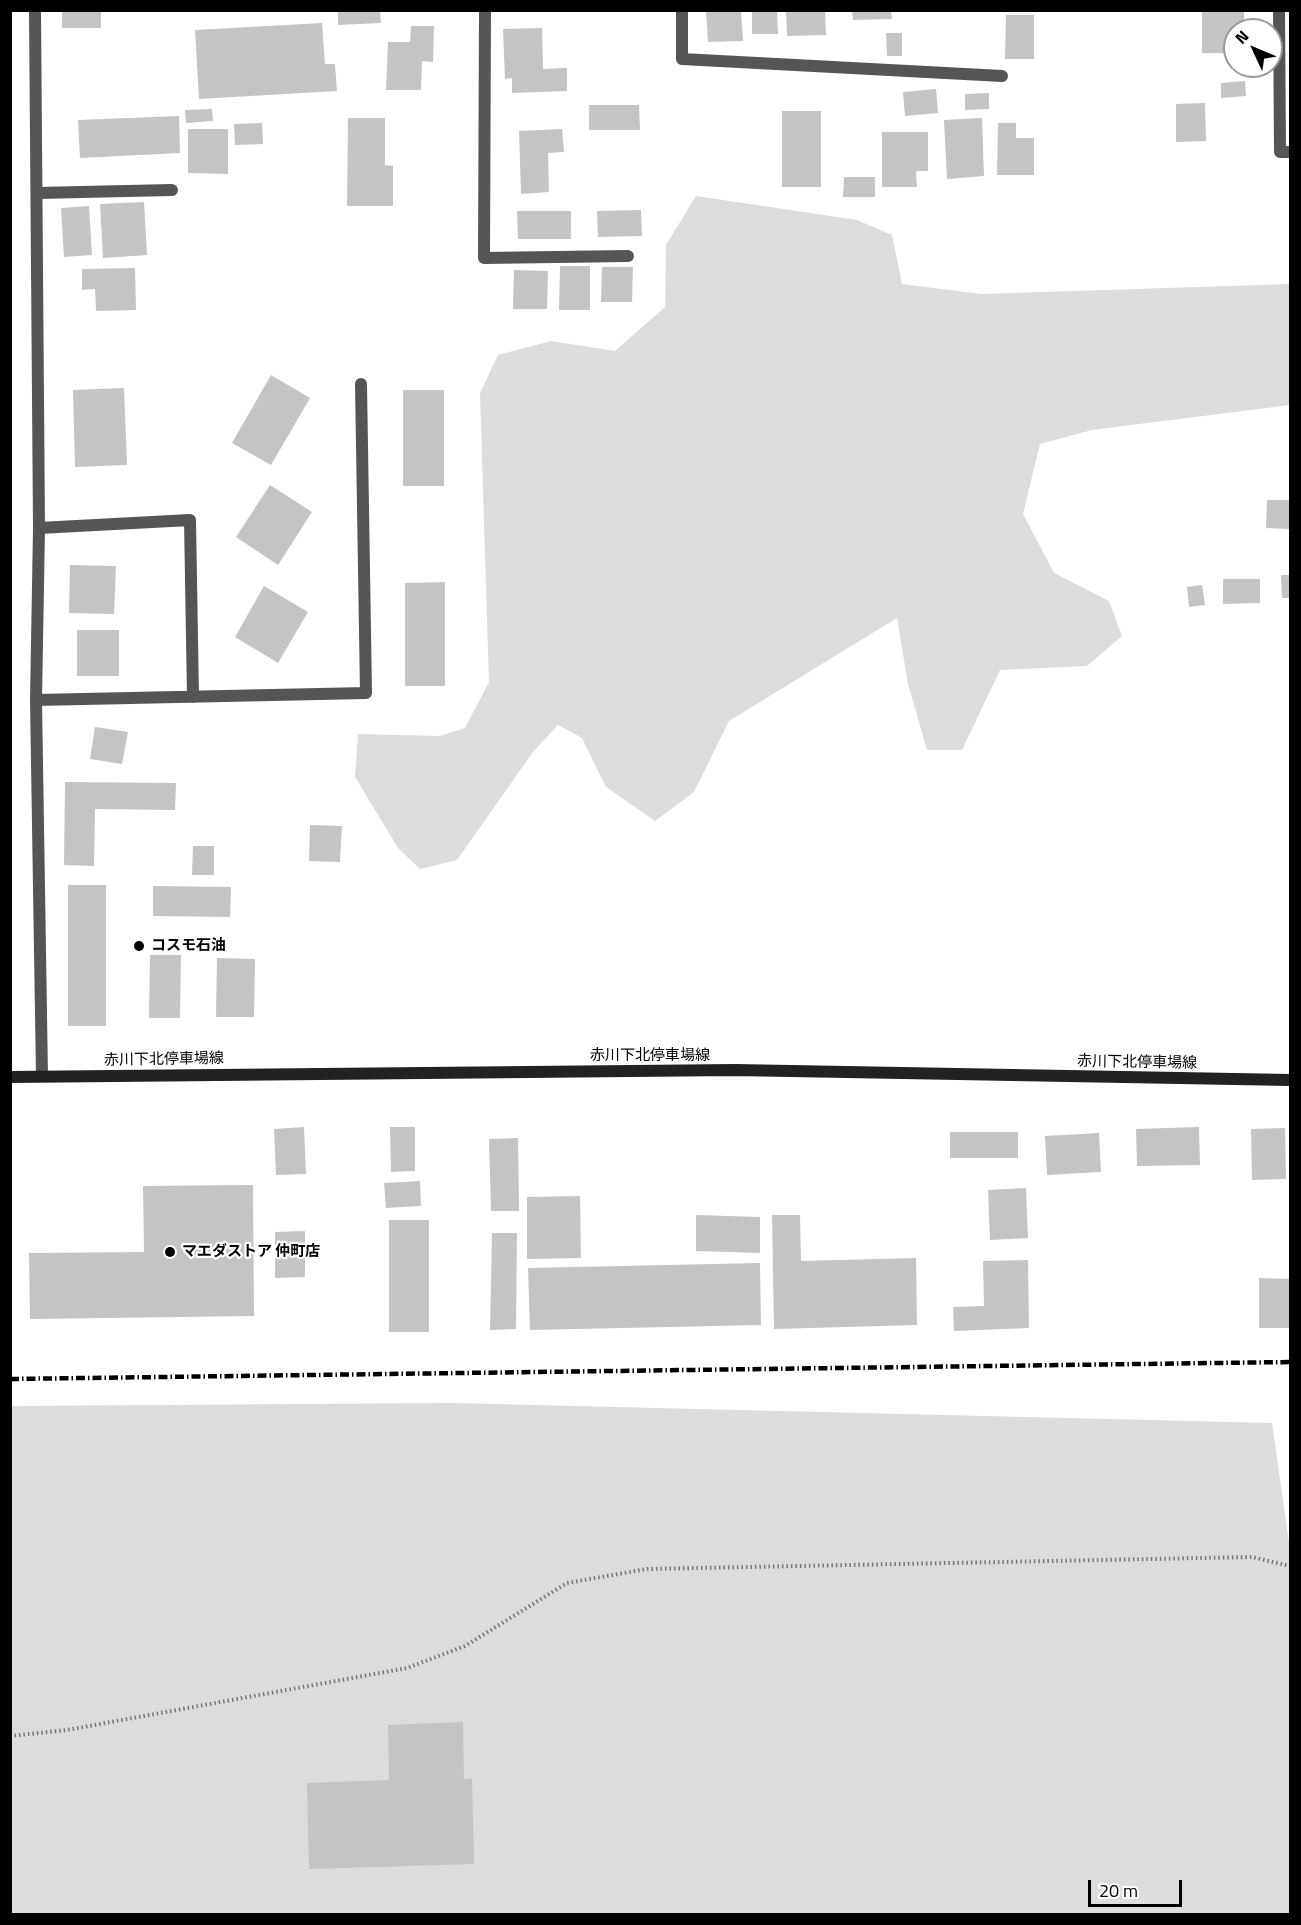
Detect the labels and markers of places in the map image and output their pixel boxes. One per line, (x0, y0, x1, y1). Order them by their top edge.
place label: コスモ石油 (151, 937, 226, 955)
marker: コスモ石油 (132, 939, 146, 953)
place label: マエダストア 仲町店 (182, 1243, 320, 1261)
marker: マエダストア 仲町店 (163, 1245, 177, 1259)

